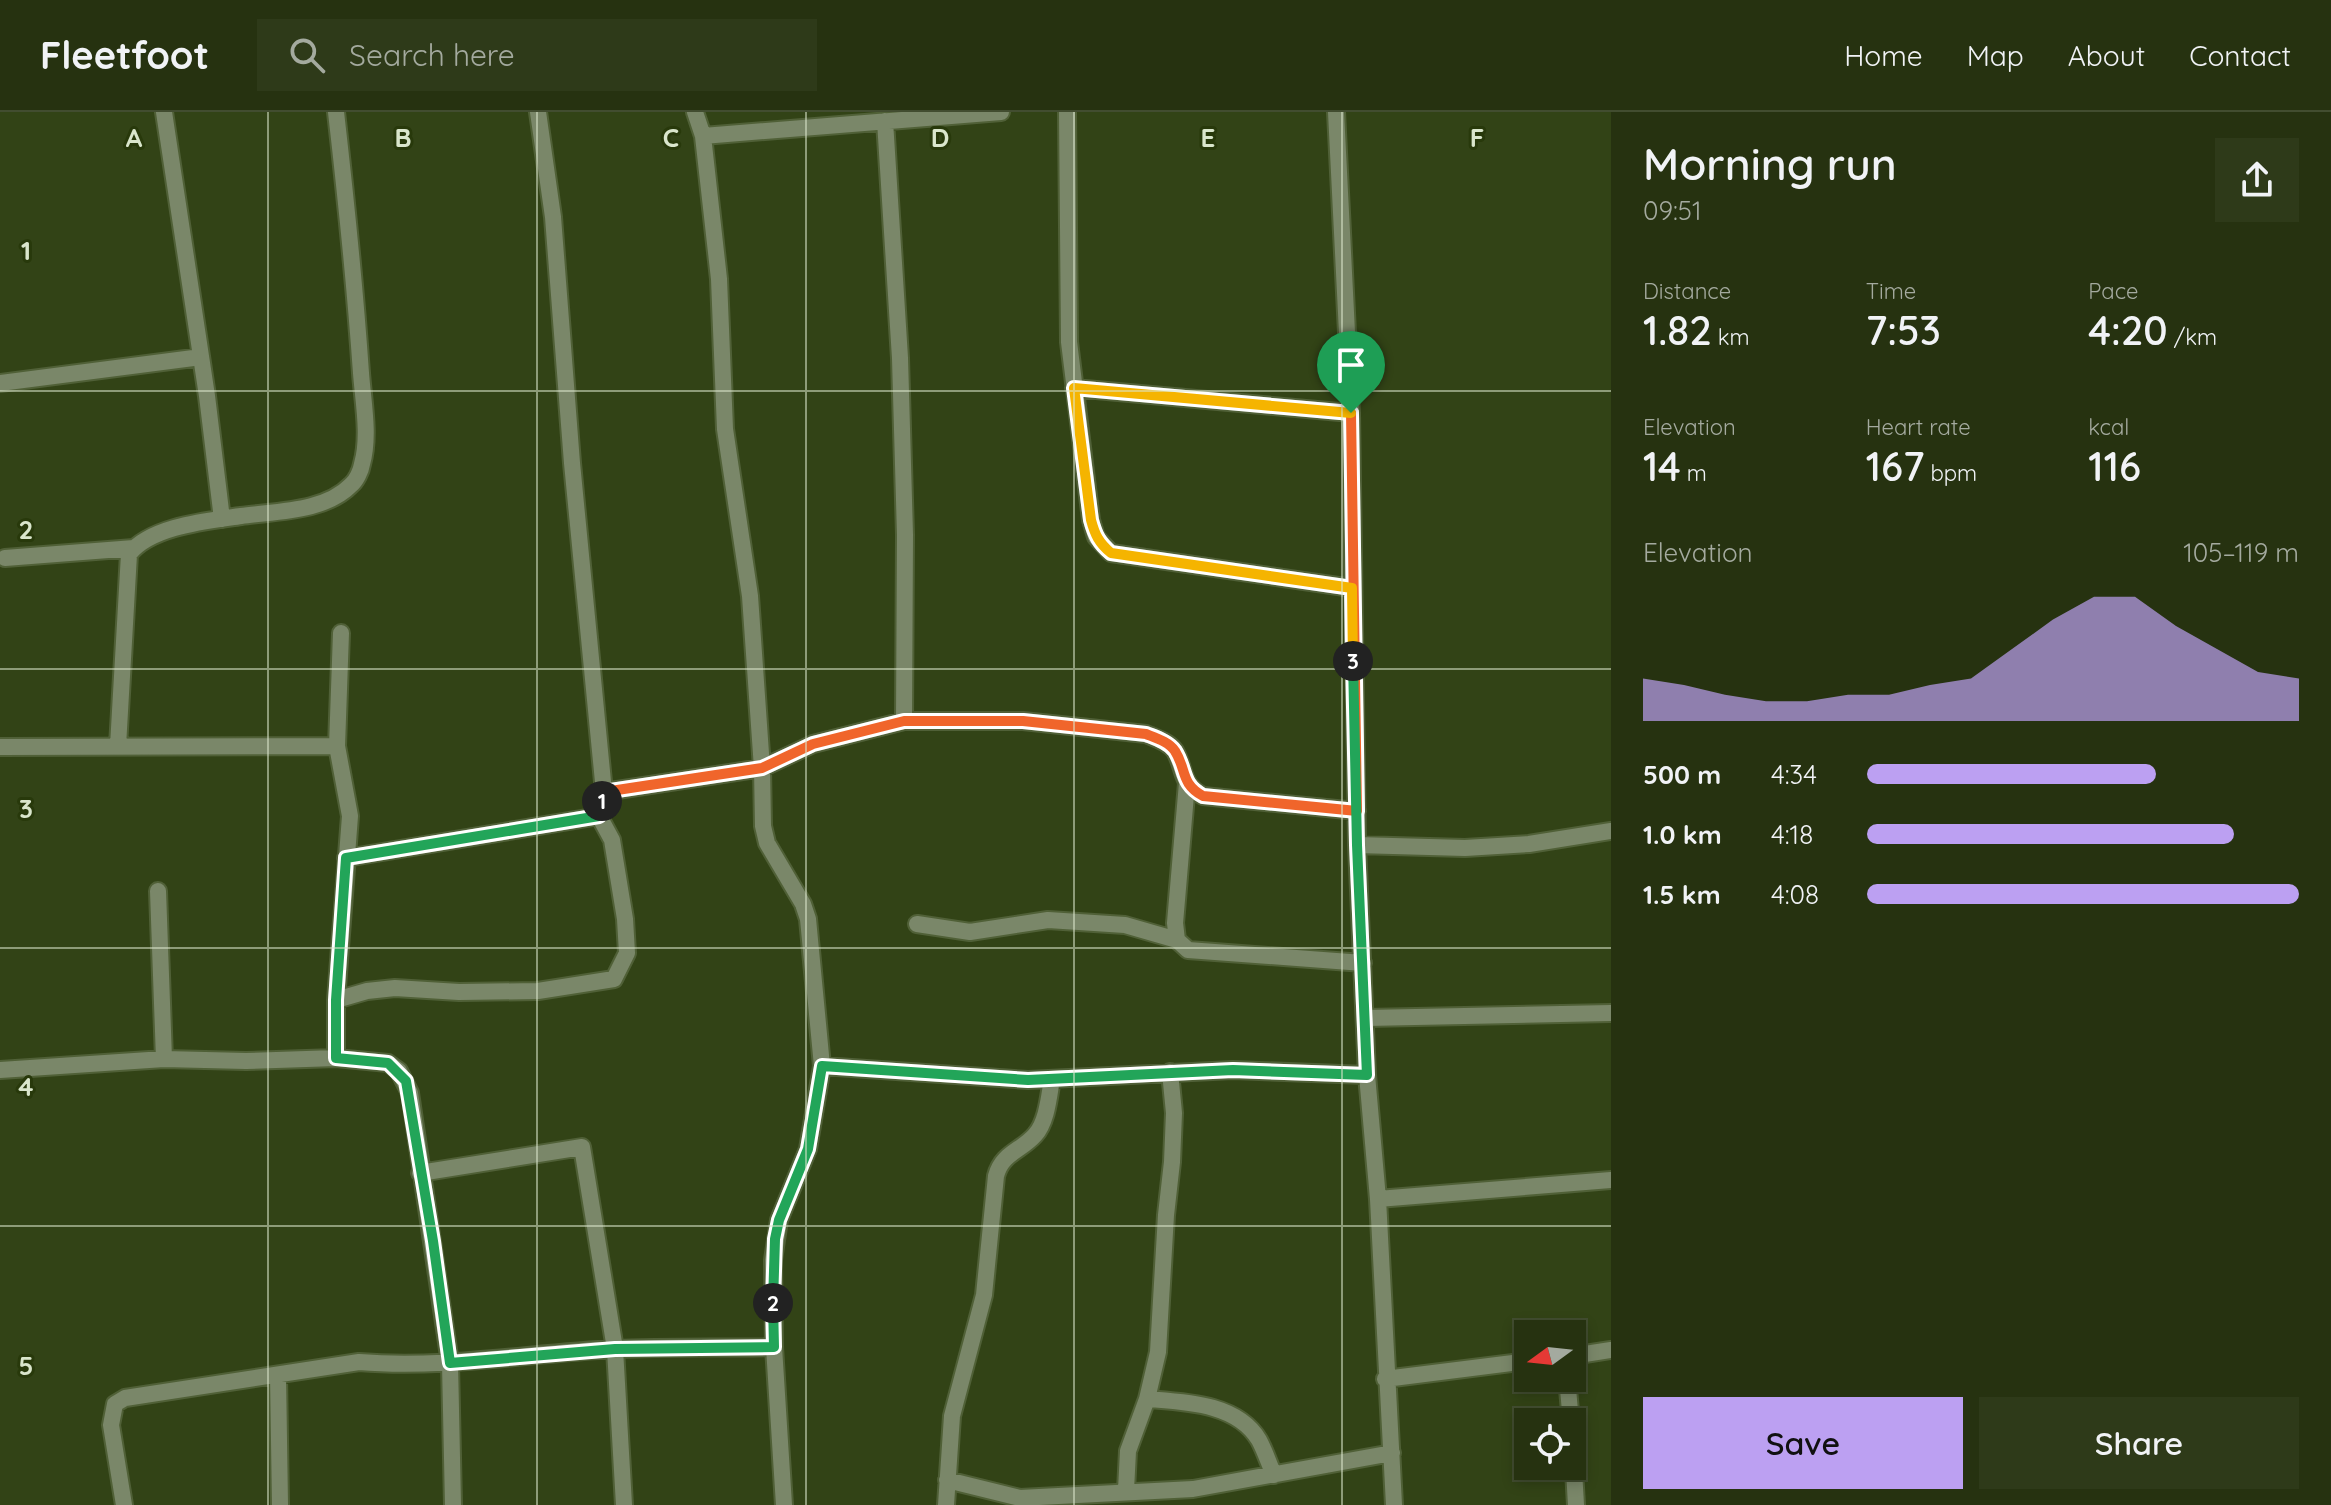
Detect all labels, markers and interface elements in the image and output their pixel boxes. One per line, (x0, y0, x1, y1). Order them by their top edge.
search box (257, 19, 817, 91)
text: Fleetfoot (40, 31, 209, 79)
icon: search (285, 33, 329, 77)
text: Search here (349, 36, 515, 74)
text: Home (1844, 38, 1923, 73)
text: Map (1967, 38, 2024, 73)
text: About (2068, 38, 2145, 73)
text: Contact (2189, 38, 2291, 73)
text: A (126, 121, 143, 154)
text: B (394, 121, 412, 154)
text: C (663, 121, 679, 154)
text: D (931, 121, 949, 154)
text: E (1201, 121, 1215, 154)
text: F (1470, 121, 1484, 154)
text: Morning run (1643, 136, 1897, 191)
button: share (2215, 138, 2299, 222)
text: 09:51 (1643, 194, 1702, 227)
text: 1 (21, 234, 31, 267)
text: Distance (1643, 277, 1731, 305)
text: Time (1866, 277, 1916, 305)
text: Pace (2088, 277, 2139, 305)
text: 1.82 (1643, 305, 1712, 355)
text: 7:53 (1866, 305, 1941, 355)
text: 4:20 (2088, 305, 2168, 355)
text: km (1712, 323, 1750, 351)
text: /km (2168, 323, 2217, 351)
pin (1317, 331, 1385, 413)
icon: arrive (1329, 343, 1373, 387)
text: Elevation (1643, 413, 1736, 441)
text: Heart rate (1866, 413, 1971, 441)
text: kcal (2088, 413, 2129, 441)
text: 14 (1643, 441, 1681, 491)
text: 167 (1866, 441, 1924, 491)
text: 116 (2088, 441, 2141, 491)
text: m (1681, 459, 1707, 487)
text: bpm (1924, 459, 1977, 487)
text: 2 (19, 513, 33, 546)
text: Elevation (1643, 536, 1753, 569)
text: 105–119 m (2183, 536, 2299, 569)
pin: 3 (1333, 641, 1373, 681)
text: 3 (1347, 647, 1359, 675)
text: 500 m (1643, 758, 1721, 791)
text: 4:34 (1771, 758, 1817, 791)
pin: 1 (582, 781, 622, 821)
text: 1 (598, 787, 606, 815)
text: 3 (19, 792, 33, 825)
text: 1.0 km (1643, 818, 1722, 851)
text: 4:18 (1771, 818, 1813, 851)
text: 1.5 km (1643, 878, 1721, 911)
text: 4:08 (1771, 878, 1819, 911)
text: 4 (18, 1070, 34, 1103)
pin: 2 (753, 1283, 793, 1323)
text: 2 (767, 1289, 779, 1317)
north arrow (1514, 1320, 1586, 1392)
map controls (1514, 1320, 1586, 1480)
text: 5 (19, 1349, 33, 1382)
button: Save (1643, 1397, 1963, 1489)
button: Share (1979, 1397, 2299, 1489)
button: locate (1514, 1408, 1586, 1480)

